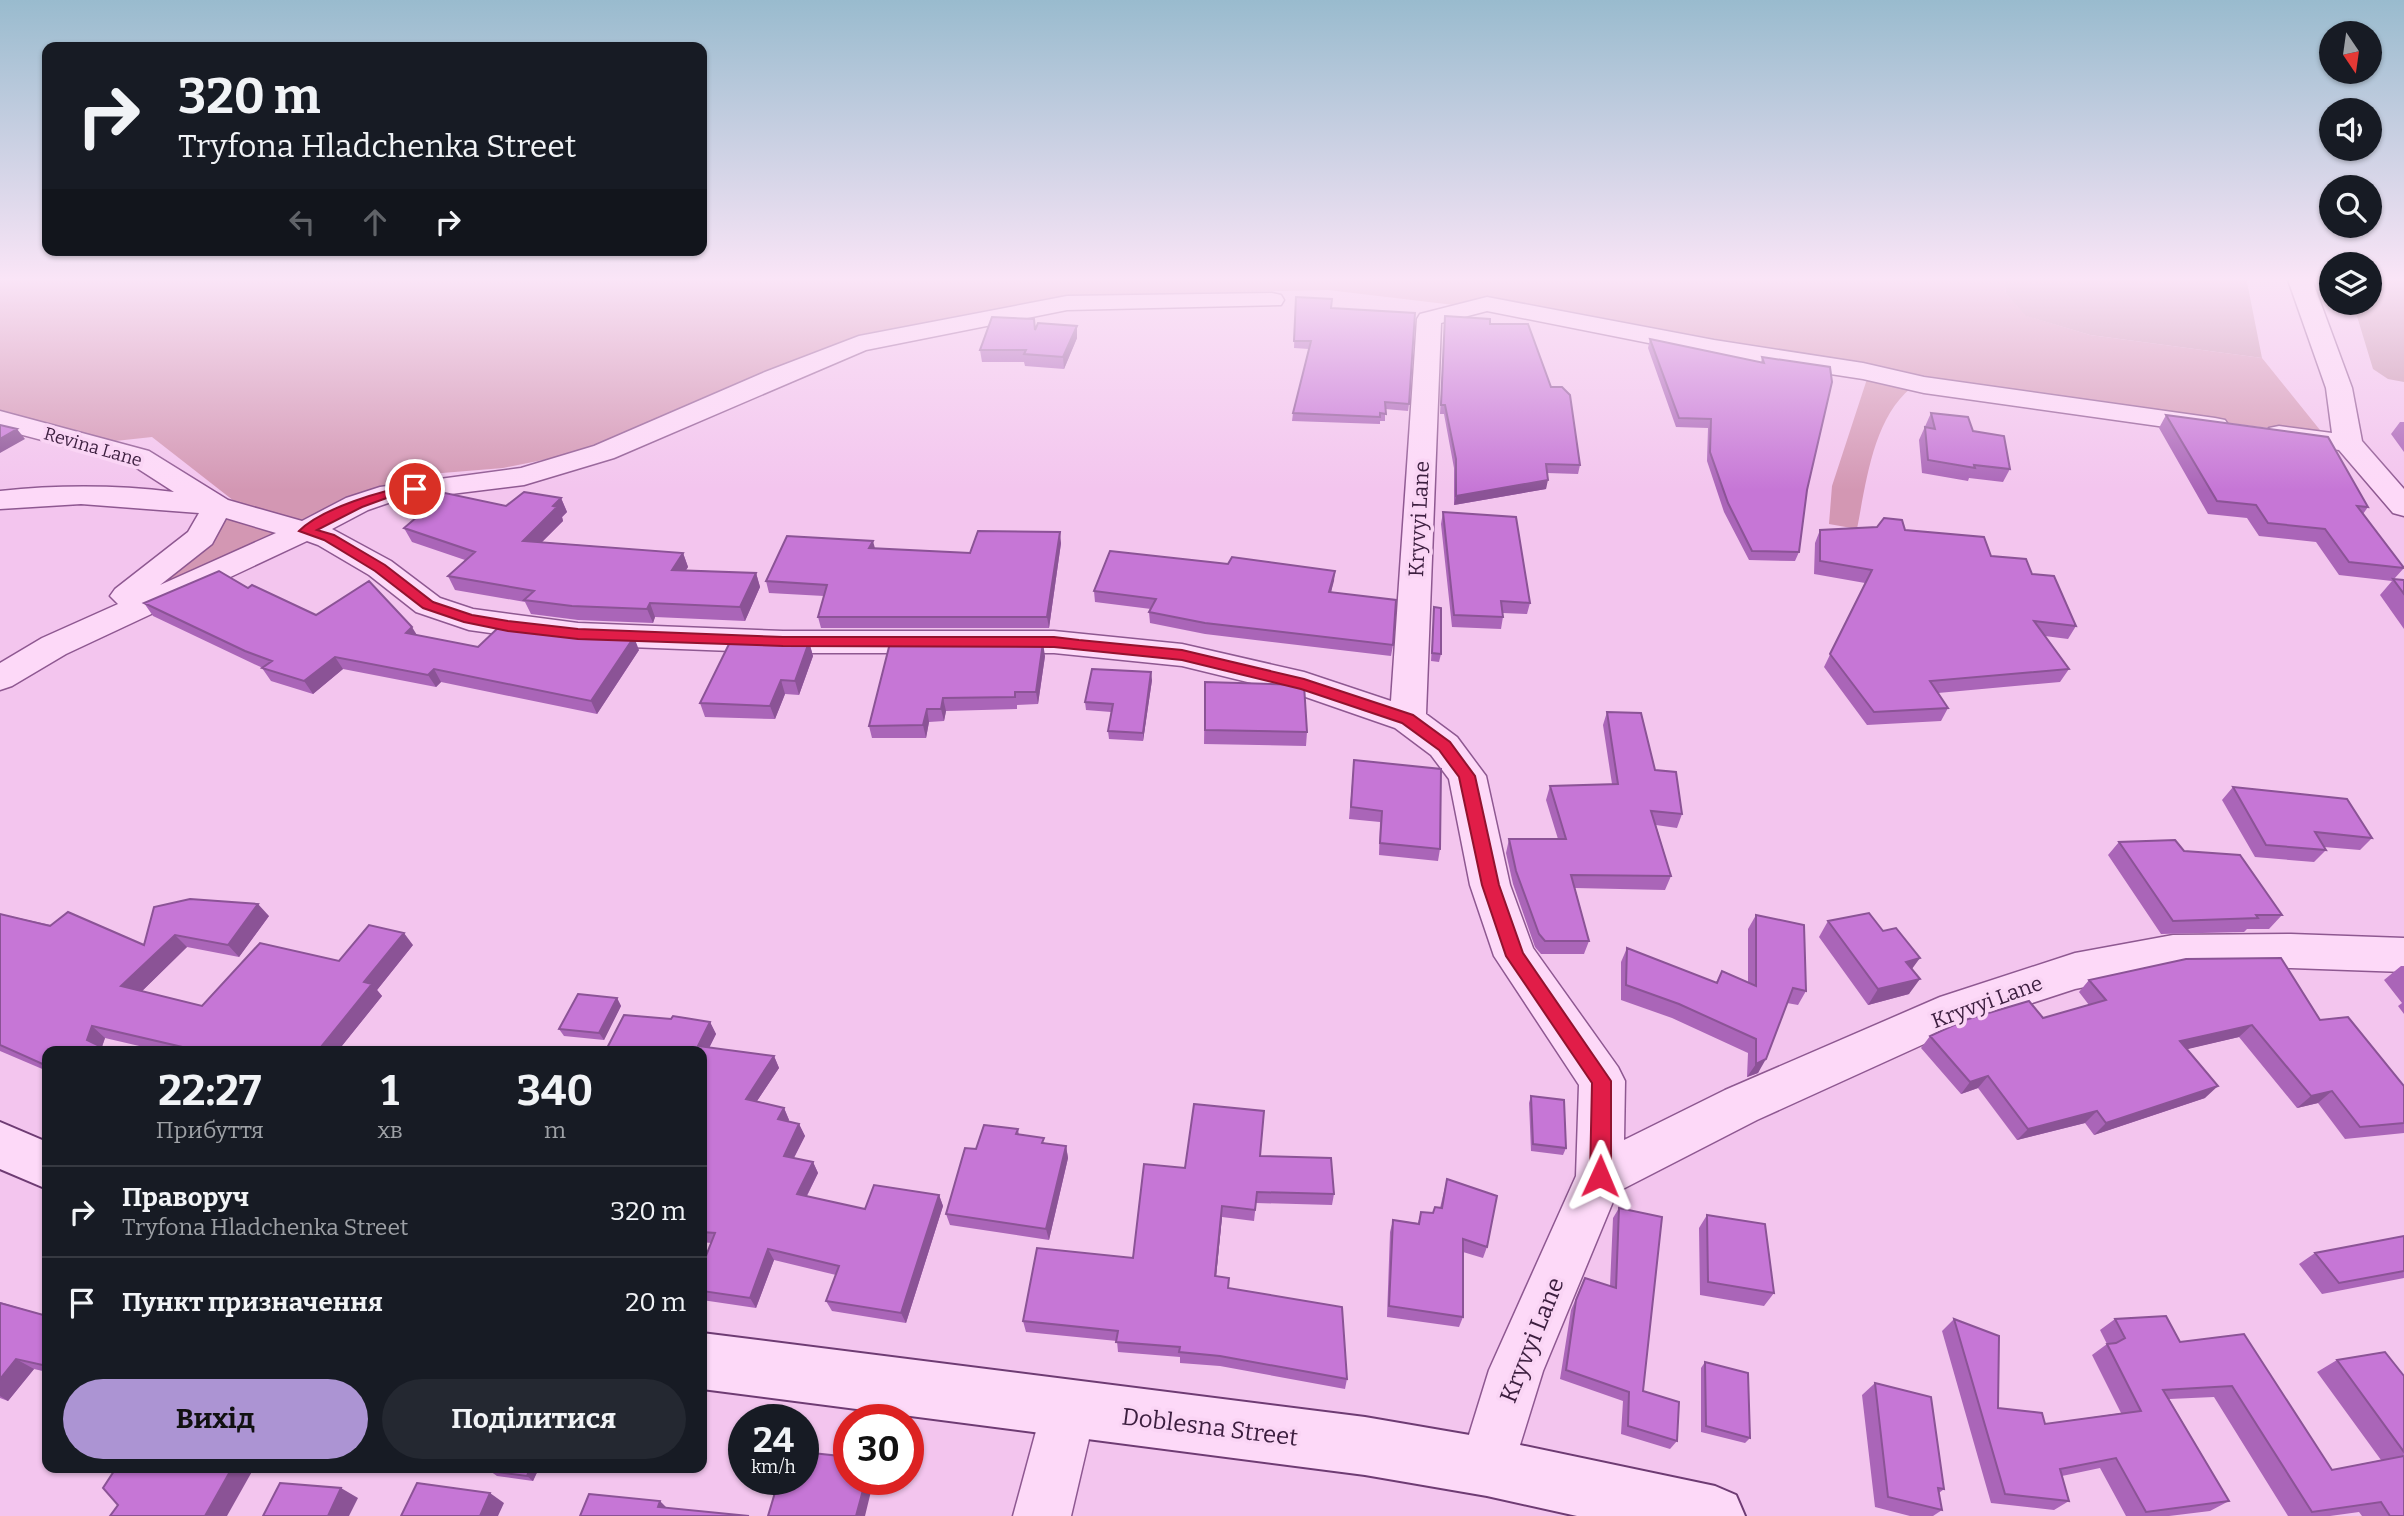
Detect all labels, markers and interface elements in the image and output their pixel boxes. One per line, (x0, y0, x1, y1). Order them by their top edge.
north arrow (2319, 21, 2382, 84)
map controls (2319, 21, 2382, 315)
text: 320 m (178, 67, 321, 126)
icon: right (63, 70, 154, 161)
button: sound (2319, 98, 2382, 161)
text: Tryfona Hladchenka Street (178, 127, 576, 165)
button: search (2319, 175, 2382, 238)
icon: left (283, 203, 321, 241)
icon: ahead (356, 203, 394, 241)
icon: right (429, 203, 467, 241)
button: layers (2319, 252, 2382, 315)
street label: Revina Lane (41, 422, 145, 472)
pin (385, 459, 445, 519)
street label: Kryvyi Lane (1403, 460, 1435, 578)
icon: arrive (396, 470, 434, 508)
street label: Kryvyi Lane (1928, 970, 2046, 1034)
text: 22:27 (158, 1066, 261, 1116)
text: 1 (381, 1066, 399, 1116)
text: 340 (517, 1066, 593, 1116)
text: Прибуття (156, 1116, 264, 1144)
text: хв (377, 1116, 403, 1144)
text: m (544, 1116, 566, 1144)
position arrow (1563, 1139, 1637, 1213)
text: Праворуч (122, 1182, 249, 1213)
icon: right (63, 1193, 101, 1231)
text: 320 m (610, 1196, 686, 1227)
text: Tryfona Hladchenka Street (122, 1213, 408, 1241)
street label: Kryvyi Lane (1494, 1273, 1570, 1407)
icon: arrive (63, 1284, 101, 1322)
text: Пункт призначення (122, 1287, 383, 1318)
text: 20 m (625, 1287, 686, 1318)
button: Вихід (63, 1379, 368, 1459)
button: Поділитися (382, 1379, 686, 1459)
street label: Doblesna Street (1120, 1402, 1300, 1452)
speed limit sign: 30 (833, 1404, 924, 1495)
text: 24 (753, 1419, 794, 1461)
text: km/h (751, 1456, 796, 1478)

